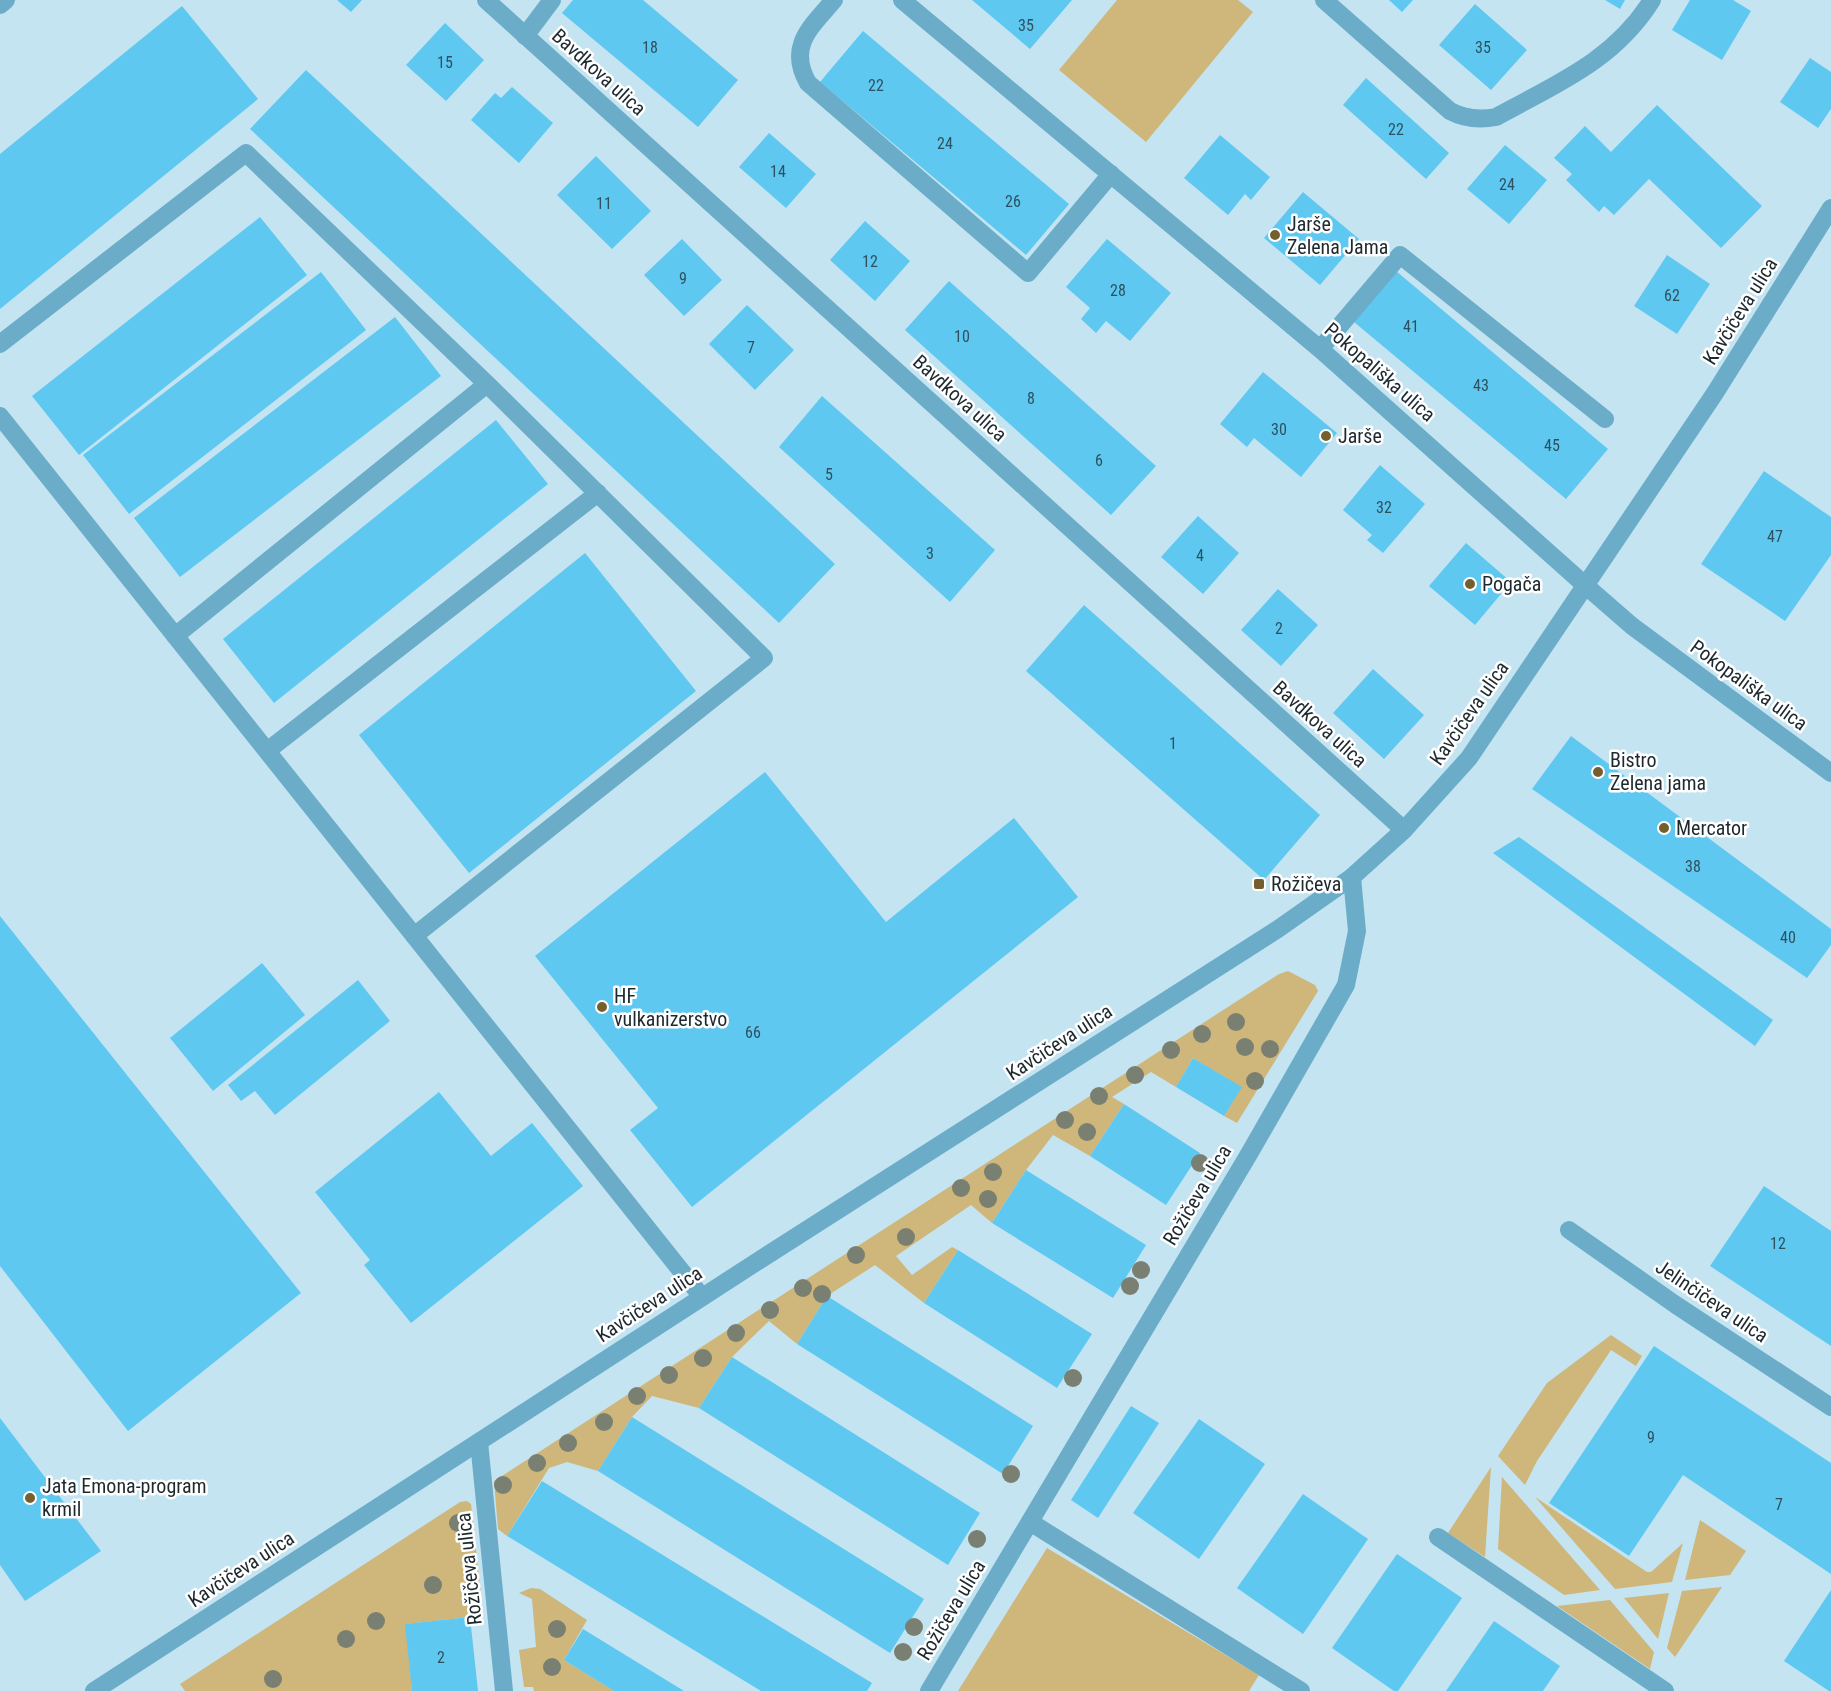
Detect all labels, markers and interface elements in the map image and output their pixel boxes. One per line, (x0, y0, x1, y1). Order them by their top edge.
house number: 35 (1018, 16, 1034, 35)
street label: Bavdkova ulica (547, 24, 651, 120)
house number: 18 (642, 38, 658, 57)
house number: 35 (1475, 38, 1491, 57)
house number: 15 (437, 53, 453, 72)
house number: 22 (868, 76, 884, 95)
house number: 22 (1388, 120, 1404, 139)
house number: 24 (937, 134, 953, 153)
house number: 14 (770, 162, 786, 181)
house number: 24 (1499, 175, 1515, 194)
house number: 26 (1005, 192, 1021, 211)
house number: 11 (596, 194, 612, 213)
place label: Jarše Zelena Jama (1287, 212, 1388, 259)
marker: Jarše Zelena Jama (1268, 228, 1282, 242)
house number: 12 (862, 252, 878, 271)
street label: Kavčičeva ulica (1698, 253, 1782, 369)
house number: 9 (679, 269, 687, 288)
house number: 28 (1110, 281, 1126, 300)
house number: 62 (1664, 286, 1680, 305)
street label: Pokopališka ulica (1320, 317, 1440, 427)
house number: 41 (1403, 317, 1419, 336)
house number: 10 (954, 327, 970, 346)
house number: 7 (747, 338, 755, 357)
street label: Bavdkova ulica (908, 350, 1012, 446)
house number: 43 (1473, 376, 1489, 395)
house number: 8 (1027, 389, 1035, 408)
house number: 30 (1271, 420, 1287, 439)
place label: Jarše (1338, 424, 1382, 448)
marker: Jarše (1319, 429, 1333, 443)
house number: 45 (1544, 436, 1560, 455)
house number: 6 (1095, 451, 1103, 470)
house number: 5 (825, 465, 833, 484)
house number: 32 (1376, 498, 1392, 517)
house number: 47 (1767, 527, 1783, 546)
house number: 3 (926, 544, 934, 563)
house number: 4 (1196, 546, 1204, 565)
place label: Pogača (1482, 572, 1541, 596)
marker: Pogača (1463, 577, 1477, 591)
house number: 2 (1275, 619, 1283, 638)
street label: Pokopališka ulica (1686, 635, 1812, 735)
street label: Kavčičeva ulica (1424, 656, 1514, 770)
street label: Bavdkova ulica (1268, 676, 1372, 772)
house number: 1 (1169, 734, 1177, 753)
place label: Bistro Zelena jama (1610, 748, 1706, 795)
marker: Bistro Zelena jama (1591, 765, 1605, 779)
place label: Mercator (1676, 816, 1747, 840)
marker: Mercator (1657, 821, 1671, 835)
house number: 38 (1685, 857, 1701, 876)
place label: Rožičeva (1271, 872, 1341, 896)
marker: Rožičeva (1252, 877, 1266, 891)
house number: 40 (1780, 928, 1796, 947)
place label: HF vulkanizerstvo (614, 984, 727, 1031)
street label: Kavčičeva ulica (1002, 999, 1116, 1085)
marker: HF vulkanizerstvo (595, 1000, 609, 1014)
house number: 66 (745, 1023, 761, 1042)
street label: Rožičeva ulica (1158, 1141, 1236, 1249)
house number: 12 (1770, 1234, 1786, 1253)
street label: Jelinčičeva ulica (1651, 1255, 1773, 1347)
street label: Kavčičeva ulica (592, 1261, 706, 1347)
house number: 9 (1647, 1428, 1655, 1447)
place label: Jata Emona-program krmil (42, 1474, 207, 1521)
marker: Jata Emona-program krmil (23, 1491, 37, 1505)
house number: 7 (1775, 1495, 1783, 1514)
street label: Rožičeva ulica (451, 1512, 487, 1626)
street label: Kavčičeva ulica (184, 1526, 298, 1612)
street label: Rožičeva ulica (912, 1556, 990, 1664)
house number: 2 (437, 1648, 445, 1667)

